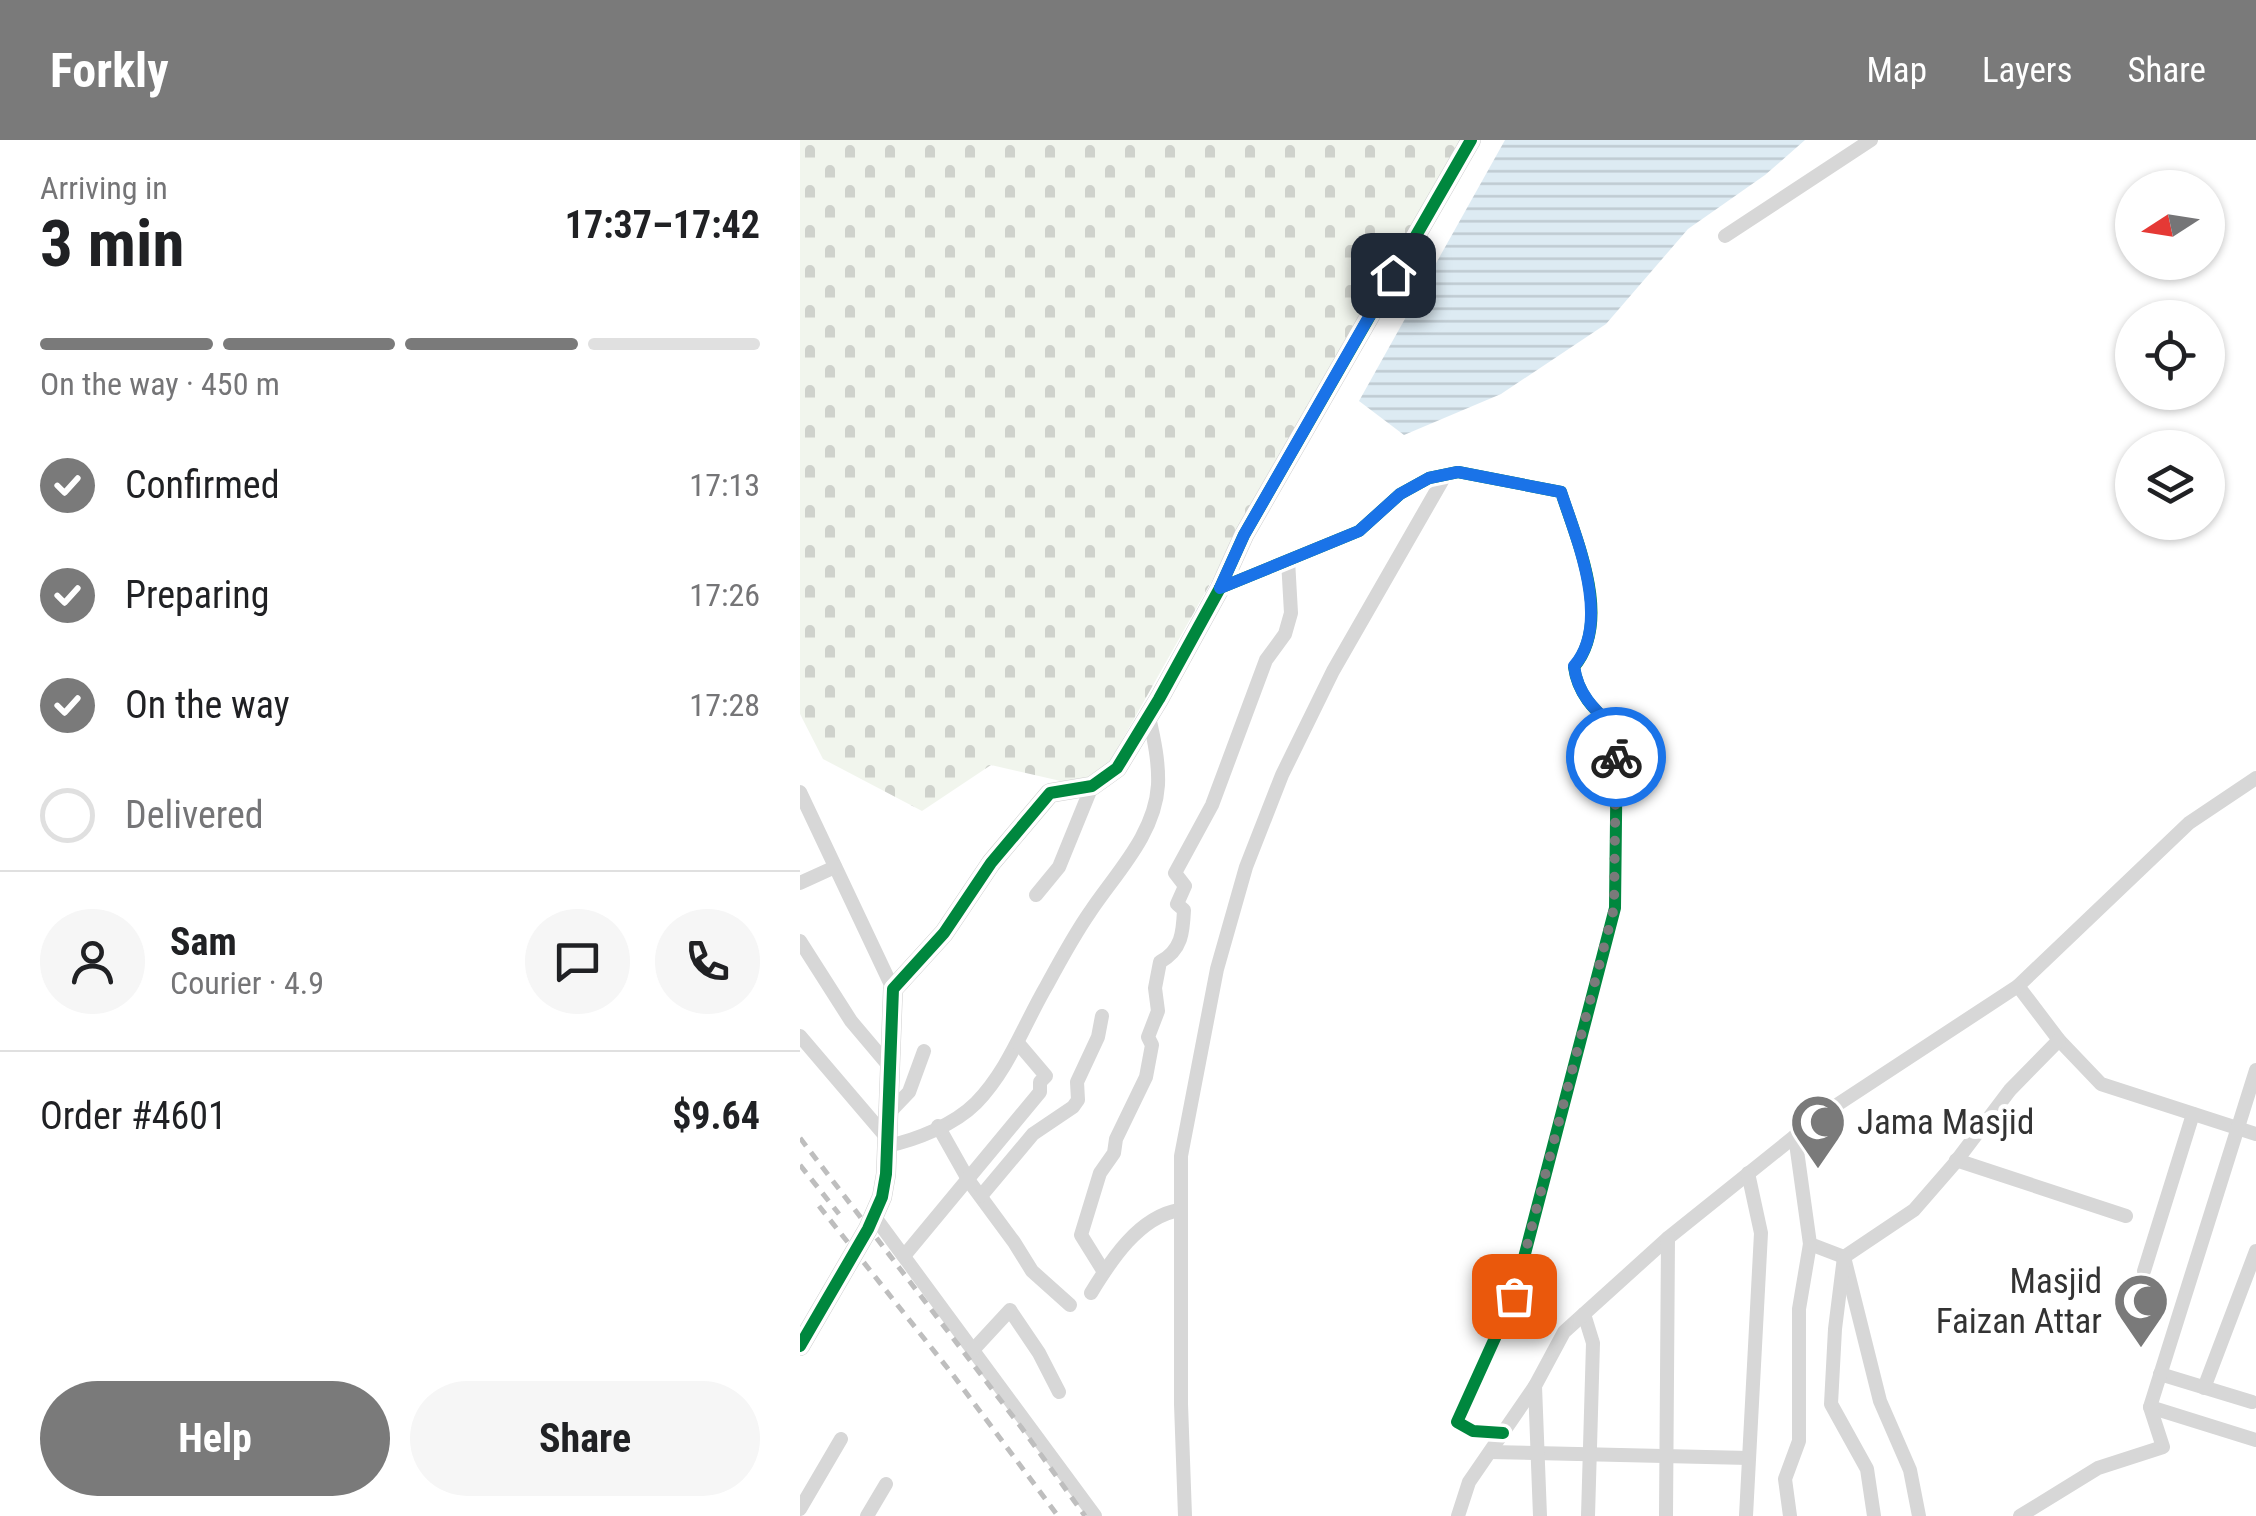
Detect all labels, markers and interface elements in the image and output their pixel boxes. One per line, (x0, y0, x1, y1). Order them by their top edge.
text: Forkly (50, 42, 169, 99)
text: Map (1866, 50, 1927, 91)
text: Layers (1982, 50, 2072, 91)
text: Share (2127, 50, 2206, 91)
text: Arriving in (40, 169, 168, 207)
north arrow (2115, 170, 2225, 280)
map controls (2115, 170, 2225, 540)
text: 17:37–17:42 (565, 203, 760, 247)
text: 3 min (40, 206, 184, 282)
pin (1351, 233, 1436, 318)
icon: home (1366, 248, 1421, 303)
button: locate (2115, 300, 2225, 410)
text: On the way · 450 m (40, 365, 280, 403)
button: layers (2115, 430, 2225, 540)
icon: check (40, 458, 95, 513)
text: Confirmed (125, 463, 280, 507)
text: 17:13 (689, 466, 760, 504)
icon: check (40, 568, 95, 623)
text: Preparing (125, 573, 270, 617)
text: 17:26 (689, 576, 760, 614)
icon: check (40, 678, 95, 733)
text: On the way (125, 683, 290, 727)
text: 17:28 (689, 686, 760, 724)
courier (1566, 707, 1666, 807)
icon: bike (1589, 730, 1644, 785)
text: Delivered (125, 793, 264, 837)
button: person (40, 909, 145, 1014)
button: chat (525, 909, 630, 1014)
button: phone (655, 909, 760, 1014)
text: Sam (170, 920, 237, 964)
text: Courier · 4.9 (170, 964, 324, 1002)
mosque icon: Jama Masjid (1788, 1092, 1848, 1171)
text: Order #4601 (40, 1094, 227, 1138)
text: $9.64 (672, 1094, 760, 1138)
place label: Jama Masjid (1857, 1102, 2034, 1143)
pin (1472, 1254, 1557, 1339)
place label: Masjid Faizan Attar (1936, 1261, 2102, 1342)
icon: bag (1487, 1269, 1542, 1324)
mosque icon: Masjid Faizan Attar (2111, 1271, 2171, 1350)
button: Help (40, 1381, 390, 1496)
button: Share (410, 1381, 760, 1496)

